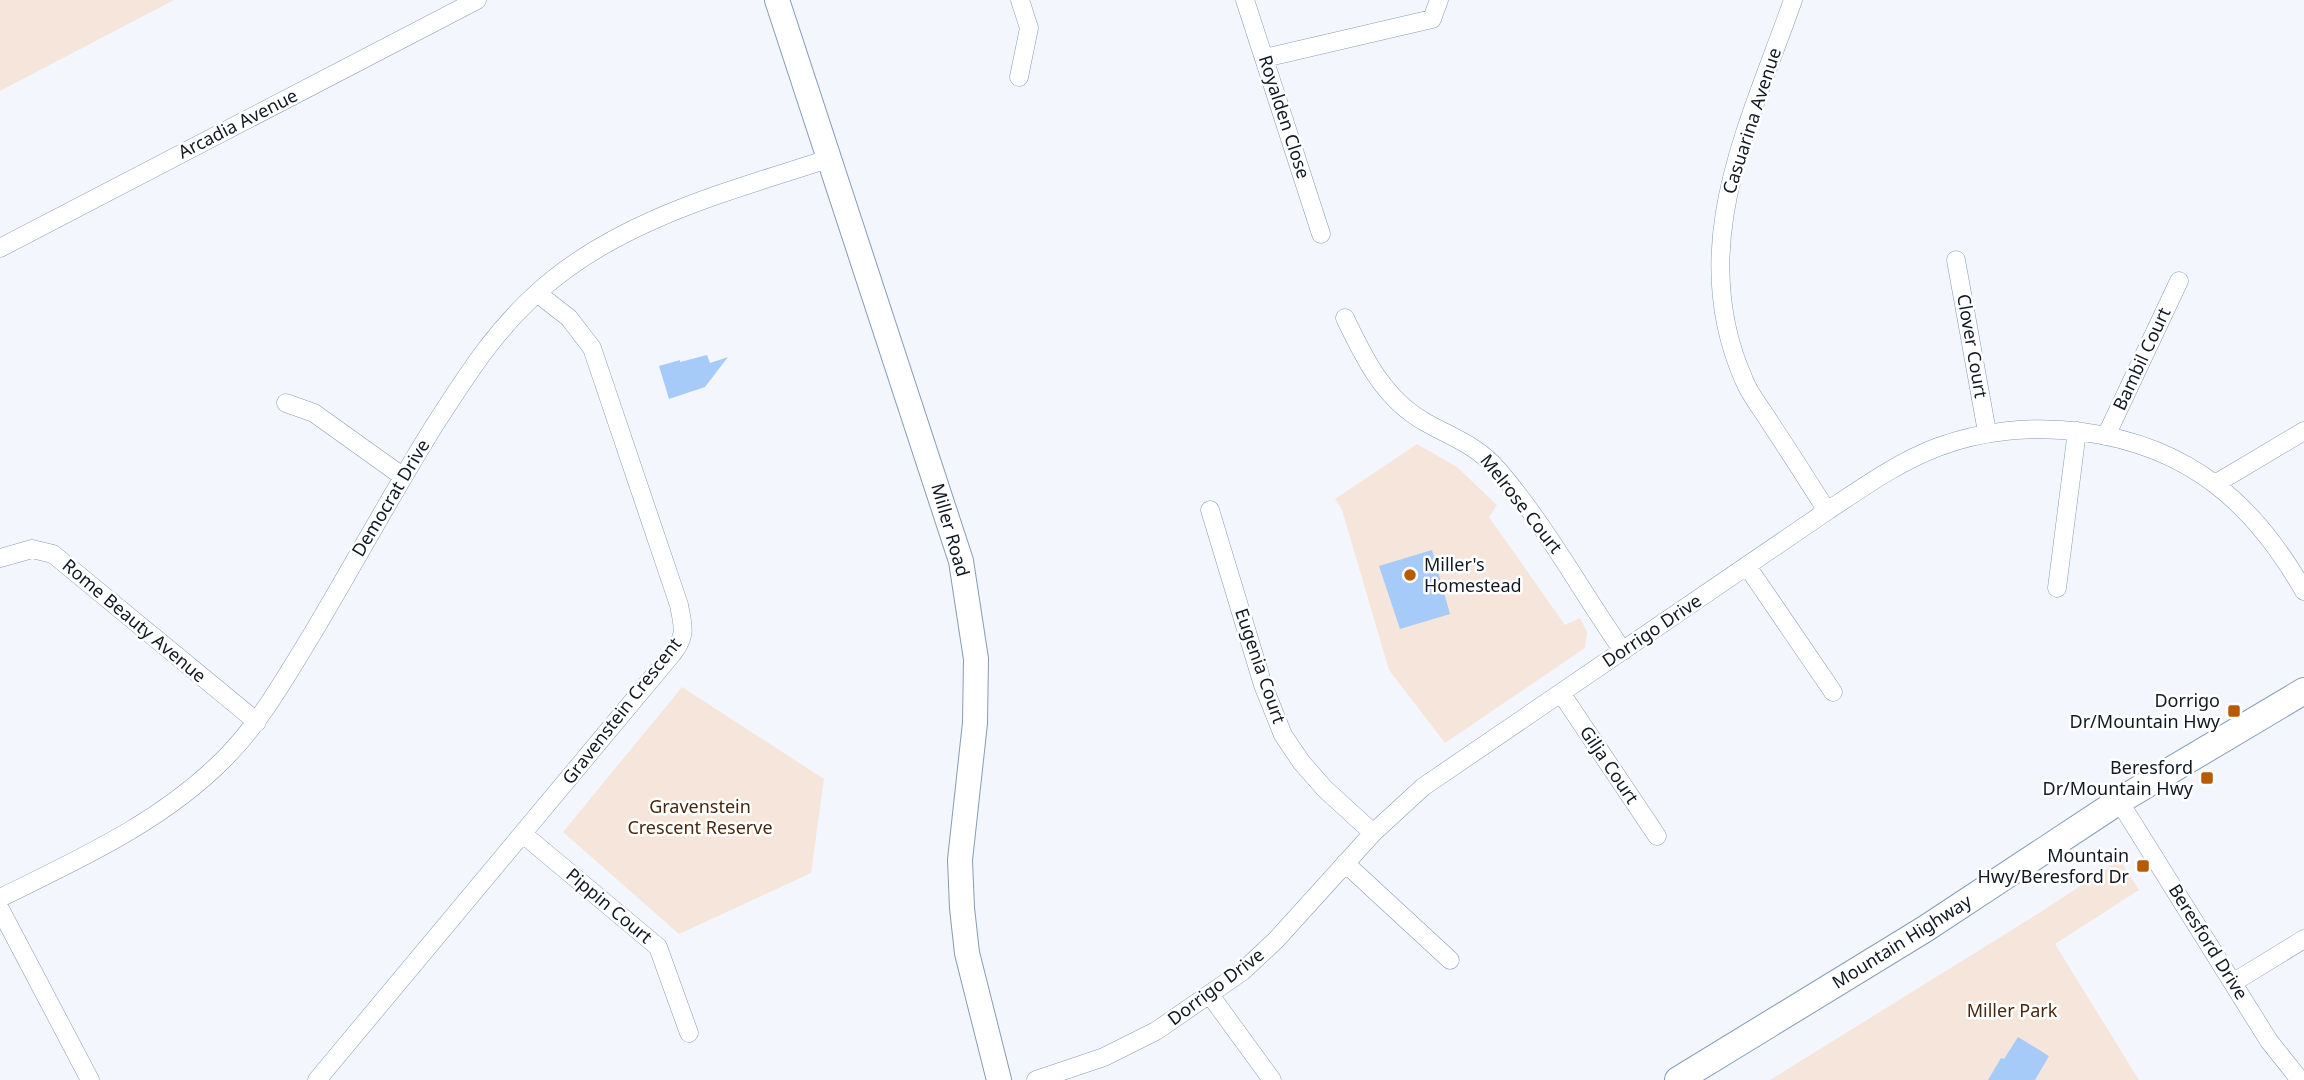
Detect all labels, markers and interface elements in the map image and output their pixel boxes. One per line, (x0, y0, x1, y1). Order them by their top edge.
street label: Casuarina Avenue (1716, 44, 1786, 197)
street label: Royalden Close (1254, 52, 1316, 181)
street label: Arcadia Avenue (174, 83, 301, 164)
street label: Clover Court (1952, 292, 1994, 400)
street label: Bambil Court (2107, 303, 2176, 414)
street label: Democrat Drive (346, 435, 435, 560)
street label: Melrose Court (1475, 449, 1568, 558)
street label: Miller Road (926, 480, 976, 579)
place label: Miller's Homestead (1424, 552, 1522, 597)
street label: Rome Beauty Avenue (58, 553, 211, 687)
marker: Miller's Homestead (1402, 567, 1418, 583)
street label: Dorrigo Drive (1597, 588, 1706, 672)
street label: Eugenia Court (1230, 605, 1292, 727)
street label: Gravenstein Crescent (556, 632, 686, 789)
place label: Dorrigo Dr/Mountain Hwy (2070, 688, 2221, 733)
marker: Dorrigo Dr/Mountain Hwy (2226, 703, 2242, 719)
street label: Gilja Court (1575, 721, 1645, 809)
place label: Beresford Dr/Mountain Hwy (2043, 755, 2194, 800)
marker: Beresford Dr/Mountain Hwy (2199, 770, 2215, 786)
park label: Gravenstein Crescent Reserve (627, 794, 773, 839)
place label: Mountain Hwy/Beresford Dr (1977, 843, 2130, 888)
marker: Mountain Hwy/Beresford Dr (2135, 858, 2151, 874)
street label: Pippin Court (562, 862, 658, 949)
street label: Beresford Drive (2164, 879, 2254, 1004)
street label: Mountain Highway (1827, 888, 1976, 994)
street label: Dorrigo Drive (1162, 942, 1268, 1030)
park label: Miller Park (1967, 998, 2058, 1022)

